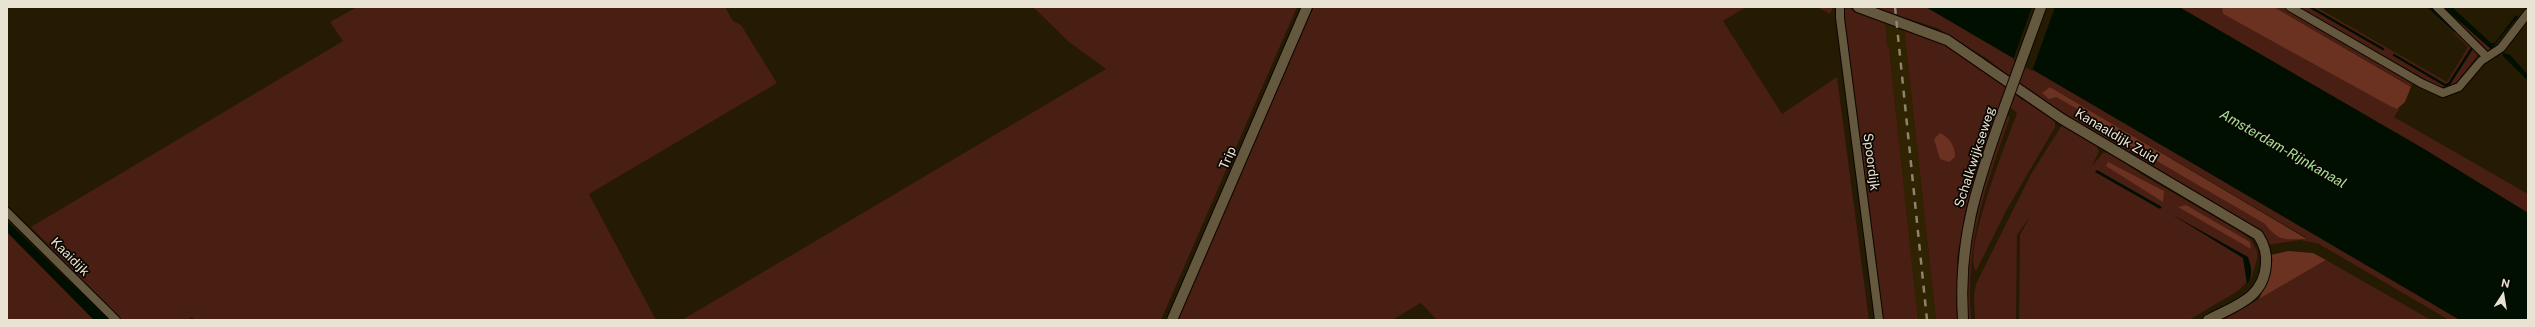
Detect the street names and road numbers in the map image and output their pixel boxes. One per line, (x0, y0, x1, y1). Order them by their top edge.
street label: Schalkwijkseweg (1951, 105, 1999, 209)
street label: Kanaaldijk Zuid (2072, 105, 2160, 167)
street label: Spoordijk (1860, 132, 1882, 192)
street label: Trip (1216, 144, 1240, 172)
street label: Kaaidijk (47, 234, 93, 280)

